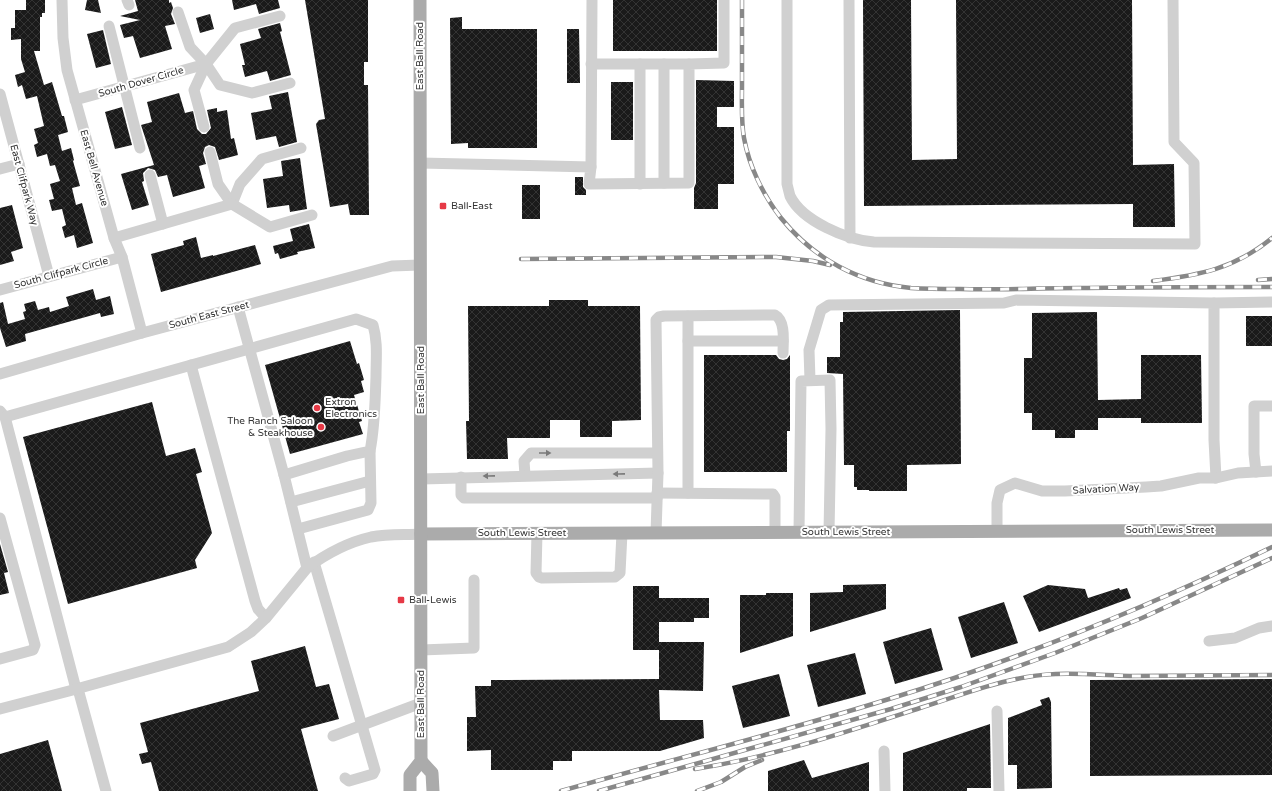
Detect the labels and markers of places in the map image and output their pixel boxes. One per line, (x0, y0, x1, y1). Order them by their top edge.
place label: Ball-East (451, 200, 493, 212)
marker: Ball-East (438, 201, 448, 211)
place label: Extron Electronics (325, 396, 377, 420)
marker: Extron Electronics (312, 403, 322, 413)
place label: The Ranch Saloon & Steakhouse (227, 415, 313, 439)
marker: The Ranch Saloon & Steakhouse (316, 422, 326, 432)
place label: Ball-Lewis (409, 594, 457, 606)
marker: Ball-Lewis (396, 595, 406, 605)

